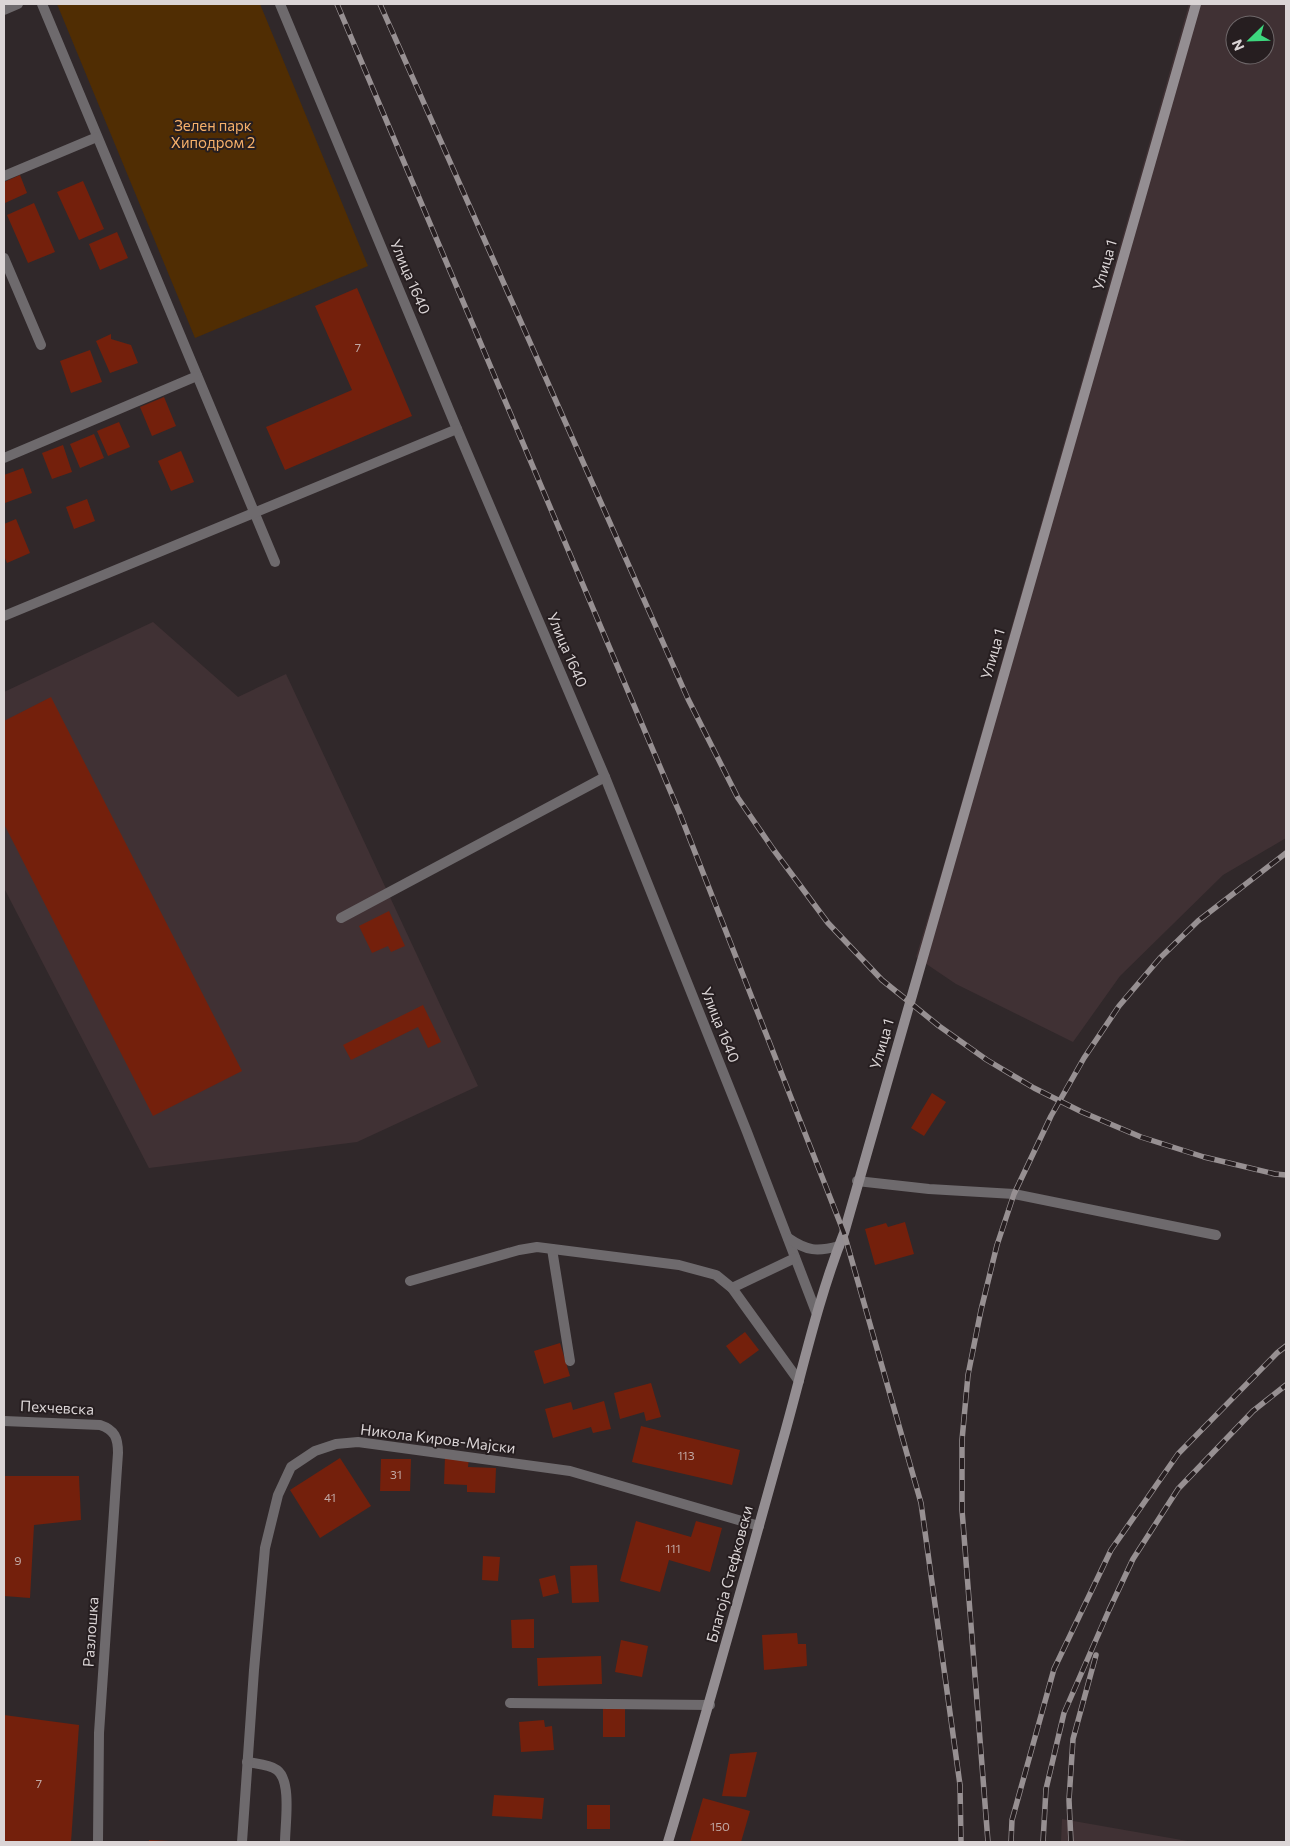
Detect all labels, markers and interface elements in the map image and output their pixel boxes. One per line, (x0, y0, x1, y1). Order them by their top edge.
north arrow (1225, 15, 1275, 65)
text: N (1228, 37, 1247, 53)
park label: Зелен парк Хиподром 2 (171, 116, 255, 151)
street label: Улица 1640 (387, 236, 435, 317)
street label: Улица 1 (1088, 237, 1120, 292)
house number: 7 (355, 340, 361, 354)
street label: Улица 1640 (544, 609, 592, 690)
street label: Улица 1 (976, 626, 1008, 681)
street label: Улица 1640 (698, 984, 744, 1065)
street label: Улица 1 (865, 1016, 897, 1071)
street label: Пехчевска (20, 1396, 95, 1418)
street label: Никола Киров-Мајски (359, 1420, 517, 1456)
house number: 113 (677, 1448, 695, 1462)
house number: 31 (390, 1467, 402, 1481)
house number: 41 (324, 1490, 336, 1504)
street label: Благоја Стефковски (702, 1503, 756, 1644)
house number: 111 (665, 1541, 681, 1555)
house number: 9 (14, 1553, 22, 1567)
street label: Разлошка (79, 1596, 101, 1668)
house number: 7 (36, 1776, 42, 1790)
house number: 150 (710, 1819, 730, 1833)

